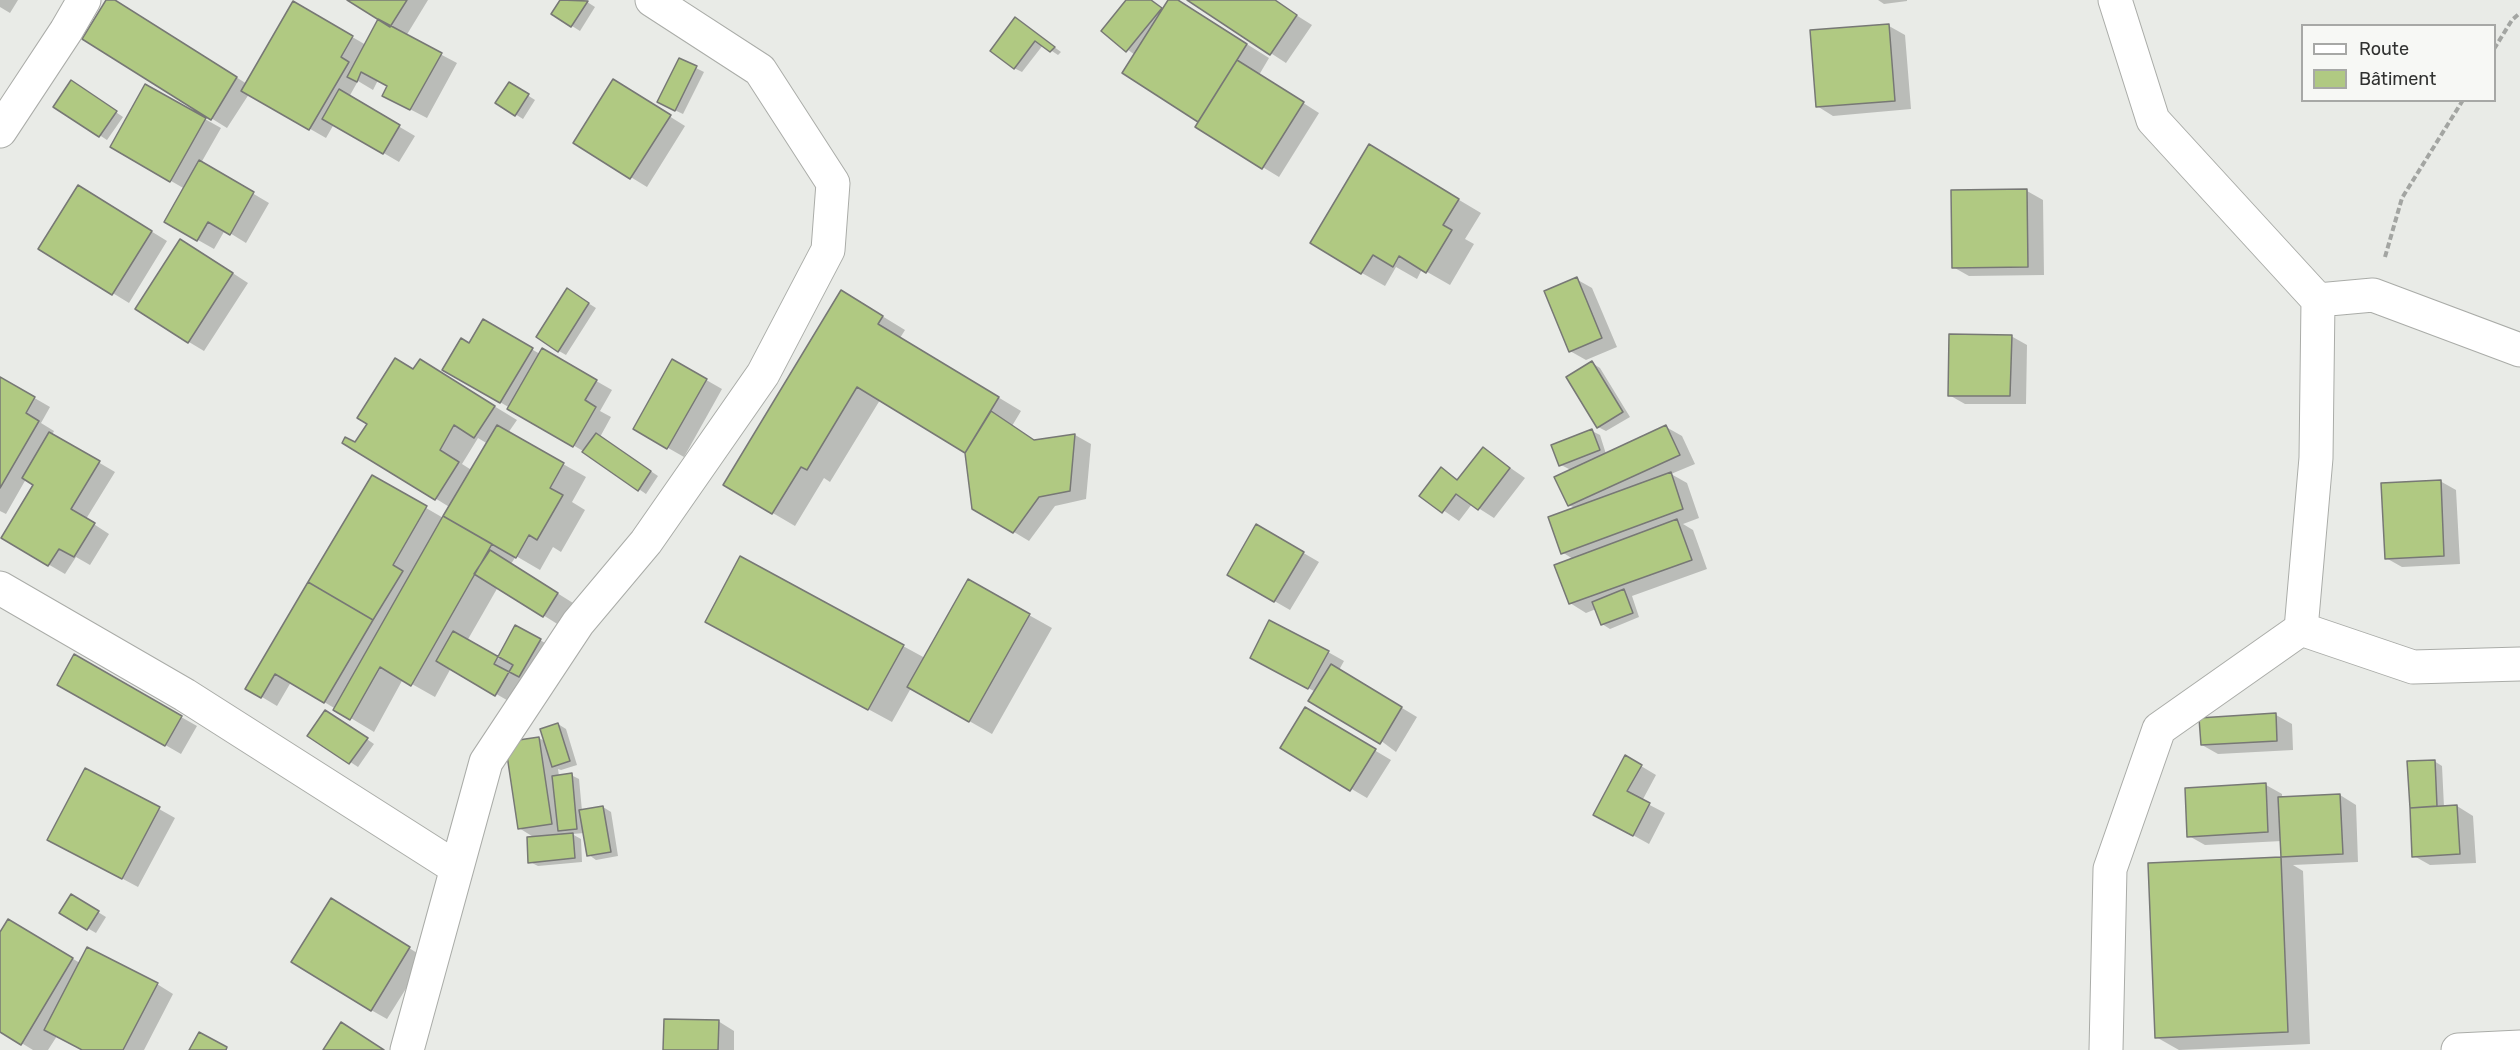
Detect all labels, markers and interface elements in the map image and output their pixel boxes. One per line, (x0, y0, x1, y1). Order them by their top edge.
legend (2301, 24, 2496, 102)
text: Route (2359, 38, 2409, 60)
text: Bâtiment (2359, 68, 2436, 90)

